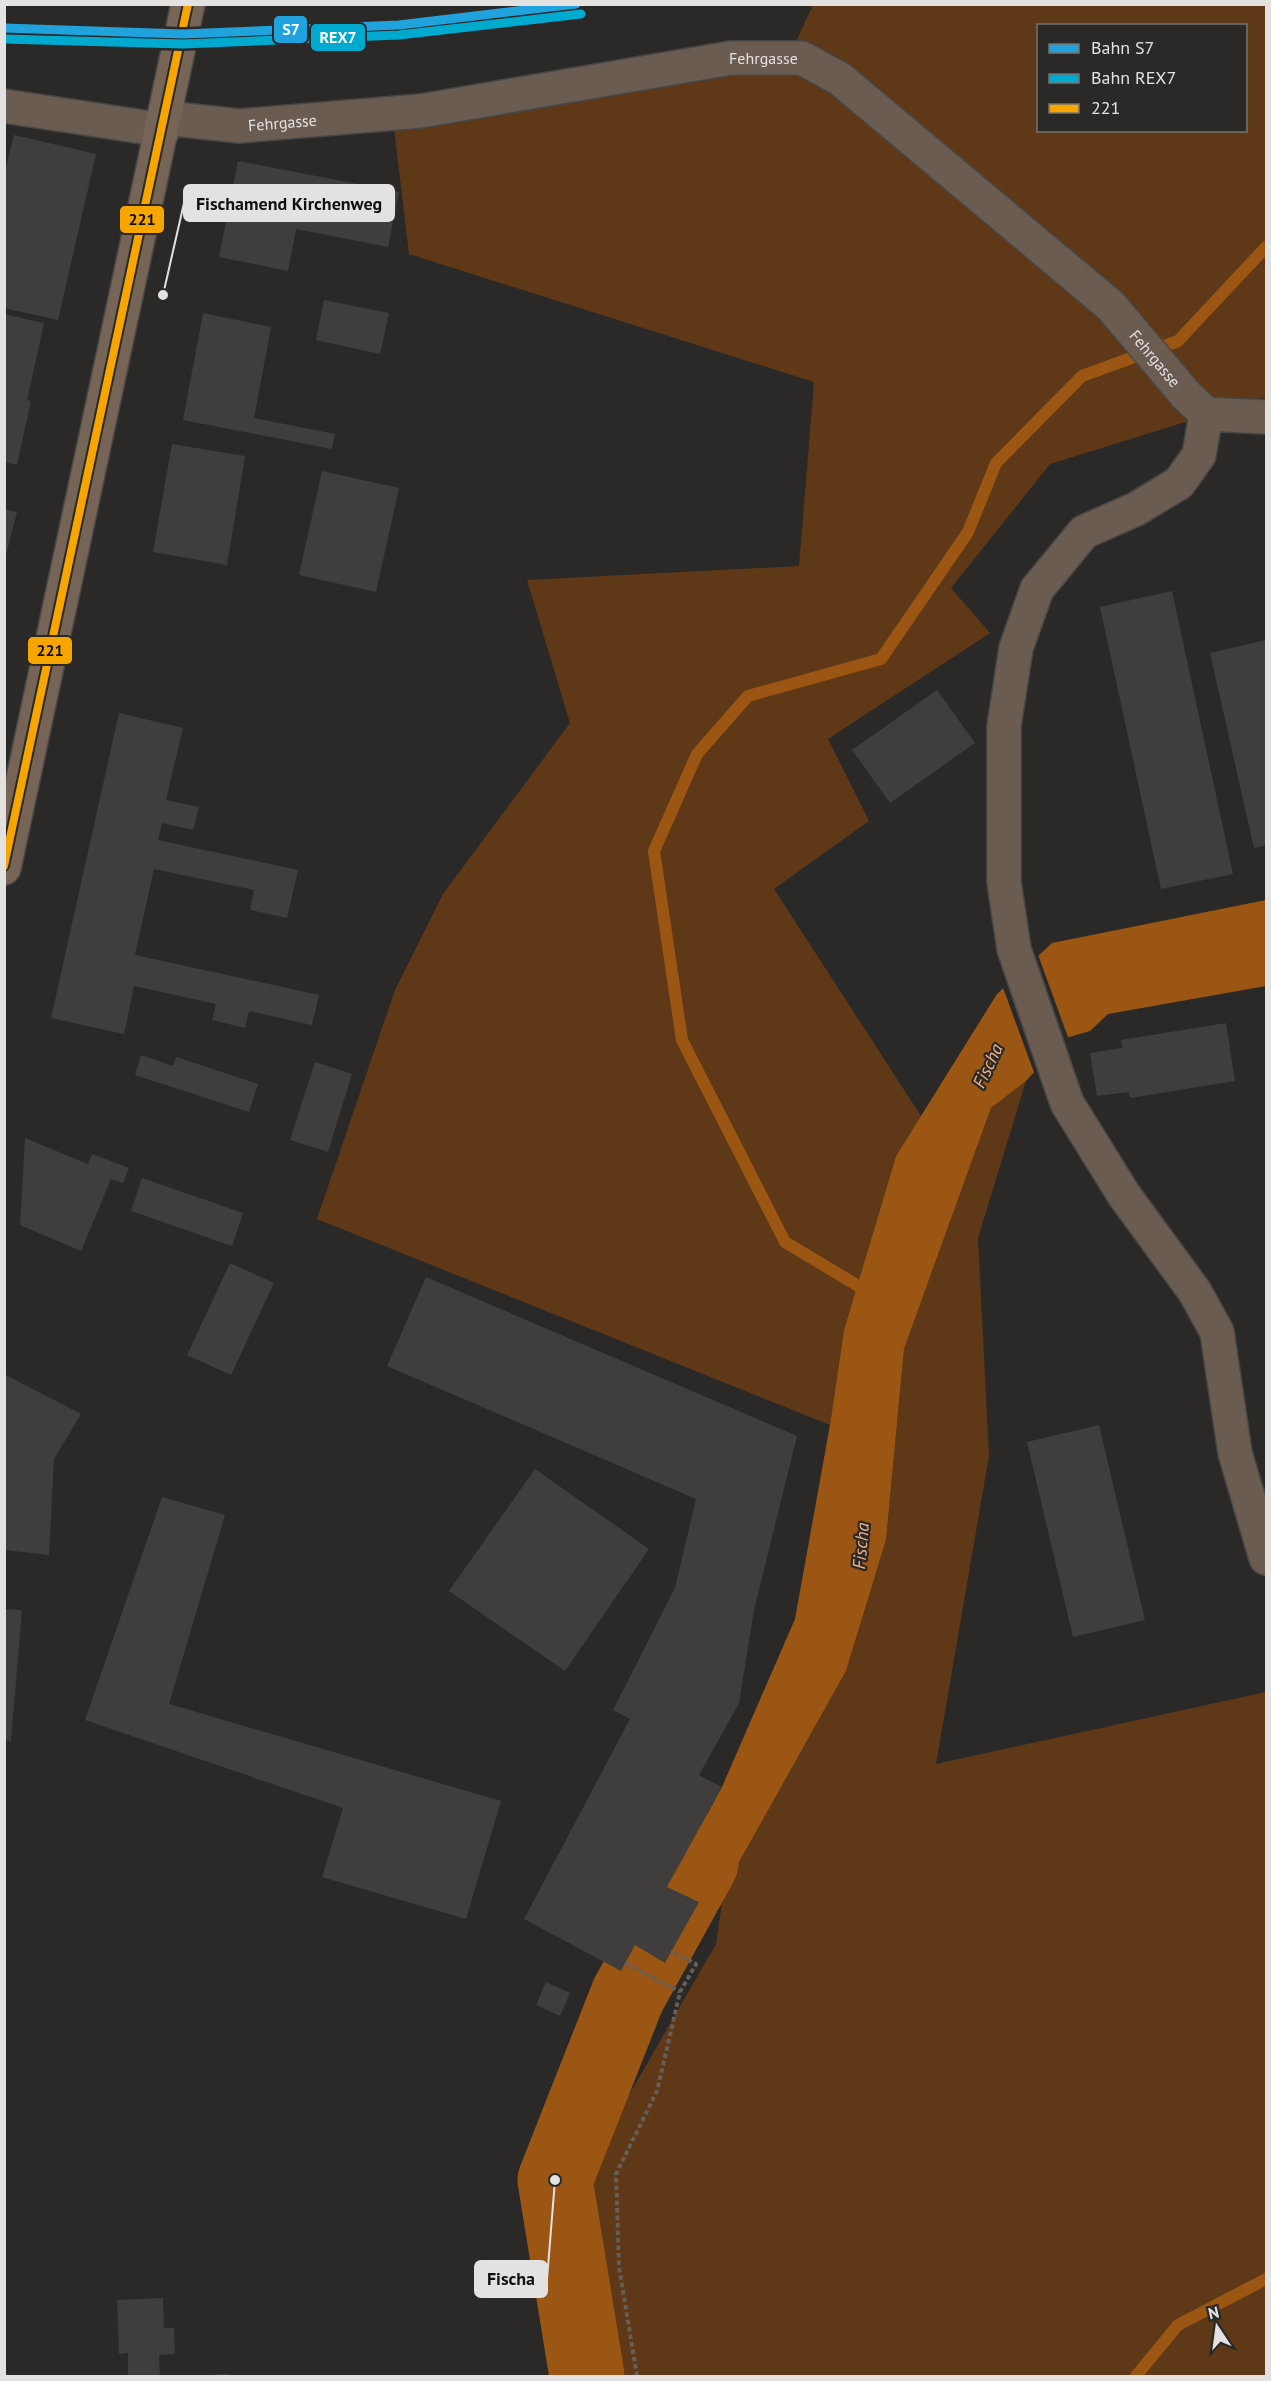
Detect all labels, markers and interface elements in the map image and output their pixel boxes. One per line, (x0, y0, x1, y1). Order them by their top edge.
line badge: S7 (273, 15, 308, 44)
text: S7 (282, 19, 300, 39)
line badge: REX7 (310, 23, 366, 52)
legend (1037, 24, 1247, 132)
text: REX7 (319, 27, 357, 47)
text: Bahn S7 (1091, 36, 1154, 59)
street label: Fehrgasse (729, 48, 798, 68)
text: Bahn REX7 (1091, 66, 1176, 89)
text: 221 (1091, 96, 1120, 119)
street label: Fehrgasse (247, 110, 318, 135)
callout: Fischamend Kirchenweg (184, 185, 394, 221)
text: Fischamend Kirchenweg (196, 192, 382, 215)
line badge: 221 (119, 205, 165, 234)
text: 221 (128, 209, 156, 229)
street label: Fehrgasse (1125, 326, 1185, 391)
line badge: 221 (27, 636, 73, 665)
text: 221 (36, 640, 64, 660)
water label: Fischa (967, 1040, 1008, 1092)
water label: Fischa (847, 1522, 874, 1570)
callout: Fischa (475, 2261, 547, 2297)
text: Fischa (487, 2267, 535, 2290)
north arrow (1187, 2297, 1247, 2357)
text: N (1206, 2301, 1221, 2323)

